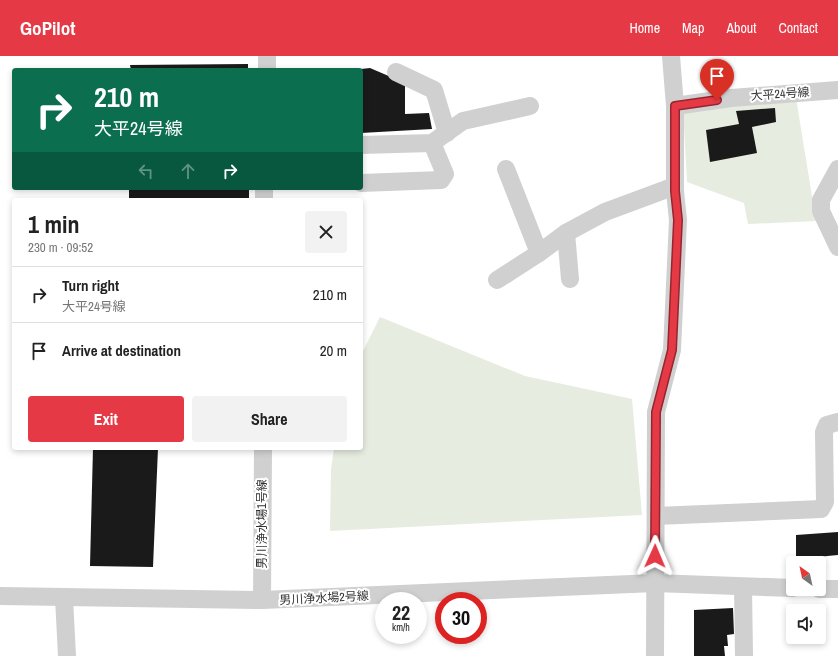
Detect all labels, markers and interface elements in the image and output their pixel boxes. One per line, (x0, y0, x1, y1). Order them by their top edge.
text: GoPilot (20, 15, 75, 41)
text: Home (629, 19, 660, 37)
text: Map (682, 19, 704, 37)
text: About (726, 19, 756, 37)
text: Contact (778, 19, 818, 37)
pin (700, 59, 734, 100)
icon: arrive (706, 65, 728, 87)
text: 210 m (94, 78, 159, 116)
icon: right (28, 84, 80, 136)
street label: 大平24号線 (750, 84, 810, 104)
text: 大平24号線 (94, 116, 182, 141)
icon: left (135, 160, 157, 182)
icon: ahead (177, 160, 199, 182)
icon: right (219, 160, 241, 182)
text: 1 min (28, 208, 79, 240)
button: close (305, 211, 347, 253)
text: 230 m · 09:52 (28, 239, 93, 256)
text: Turn right (62, 275, 119, 296)
icon: right (28, 284, 50, 306)
text: 210 m (313, 284, 347, 305)
text: 大平24号線 (62, 298, 126, 315)
icon: arrive (28, 340, 50, 362)
text: Arrive at destination (62, 340, 181, 361)
text: 20 m (320, 340, 347, 361)
button: Exit (28, 396, 184, 442)
button: Share (192, 396, 347, 442)
street label: 男川浄水場1号線 (254, 479, 270, 569)
position arrow (634, 535, 676, 577)
north arrow (786, 556, 826, 596)
map controls (786, 556, 826, 644)
street label: 男川浄水場2号線 (279, 588, 369, 608)
speed limit sign: 30 (435, 592, 487, 644)
text: 22 (392, 599, 410, 626)
button: sound (786, 604, 826, 644)
text: km/h (392, 621, 410, 634)

